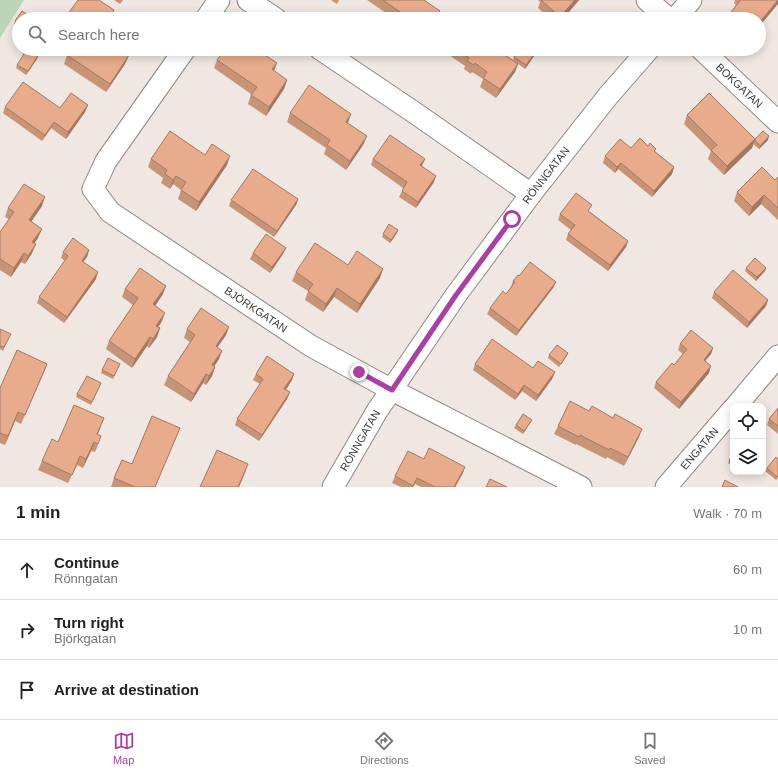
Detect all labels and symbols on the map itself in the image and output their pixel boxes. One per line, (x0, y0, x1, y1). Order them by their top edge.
street label: BOKGATAN (714, 61, 765, 110)
street label: RÖNNGATAN (520, 144, 572, 206)
route start (503, 210, 521, 228)
street label: BJÖRKGATAN (222, 284, 290, 335)
route end (350, 363, 368, 381)
street label: RÖNNGATAN (338, 407, 382, 473)
street label: ENGATAN (678, 425, 721, 472)

